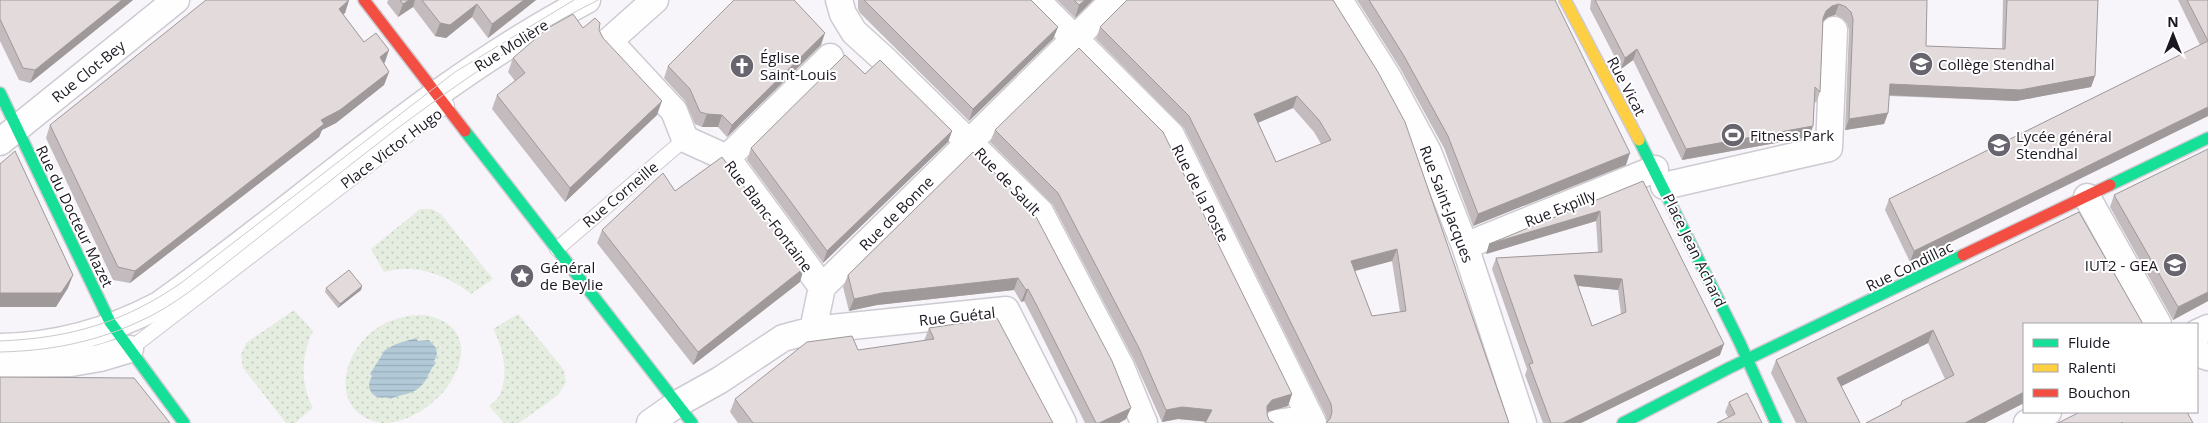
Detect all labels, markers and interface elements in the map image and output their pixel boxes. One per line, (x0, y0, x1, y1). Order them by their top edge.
north arrow (2148, 10, 2198, 60)
text: N (2167, 12, 2179, 31)
street label: Rue Molière (470, 14, 552, 76)
street label: Rue Clot-Bey (47, 35, 129, 107)
place label: Église Saint-Louis (760, 47, 837, 84)
school or university icon: Collège Stendhal (1908, 51, 1934, 77)
church icon: Église Saint-Louis (729, 53, 755, 79)
street label: Rue Vicat (1603, 53, 1651, 119)
place label: Collège Stendhal (1938, 54, 2055, 74)
street label: Place Victor Hugo (336, 103, 446, 193)
sports icon: Fitness Park (1720, 122, 1746, 148)
place label: Fitness Park (1750, 125, 1834, 145)
place label: Lycée général Stendhal (2016, 126, 2112, 163)
school or university icon: Lycée général Stendhal (1986, 132, 2012, 158)
street label: Rue de la Poste (1168, 141, 1234, 245)
street label: Rue du Docteur Mazet (32, 142, 118, 290)
street label: Rue de Sault (971, 143, 1045, 219)
street label: Rue Saint-Jacques (1415, 143, 1479, 265)
street label: Rue Blanc-Fontaine (720, 156, 818, 276)
street label: Rue Corneille (578, 157, 662, 231)
street label: Rue de Bonne (854, 171, 938, 255)
street label: Rue Expilly (1521, 184, 1599, 231)
street label: Place Jean Achard (1659, 190, 1731, 310)
street label: Rue Condillac (1862, 236, 1956, 296)
school or university icon: IUT2 - GEA (2162, 252, 2188, 278)
place label: IUT2 - GEA (2085, 255, 2159, 275)
place label: Général de Beylie (540, 257, 603, 294)
place icon: Général de Beylie (509, 263, 535, 289)
street label: Rue Guétal (918, 302, 996, 330)
legend (2023, 323, 2198, 413)
text: Fluide (2068, 332, 2110, 352)
text: Ralenti (2068, 357, 2116, 377)
text: Bouchon (2068, 382, 2131, 402)

